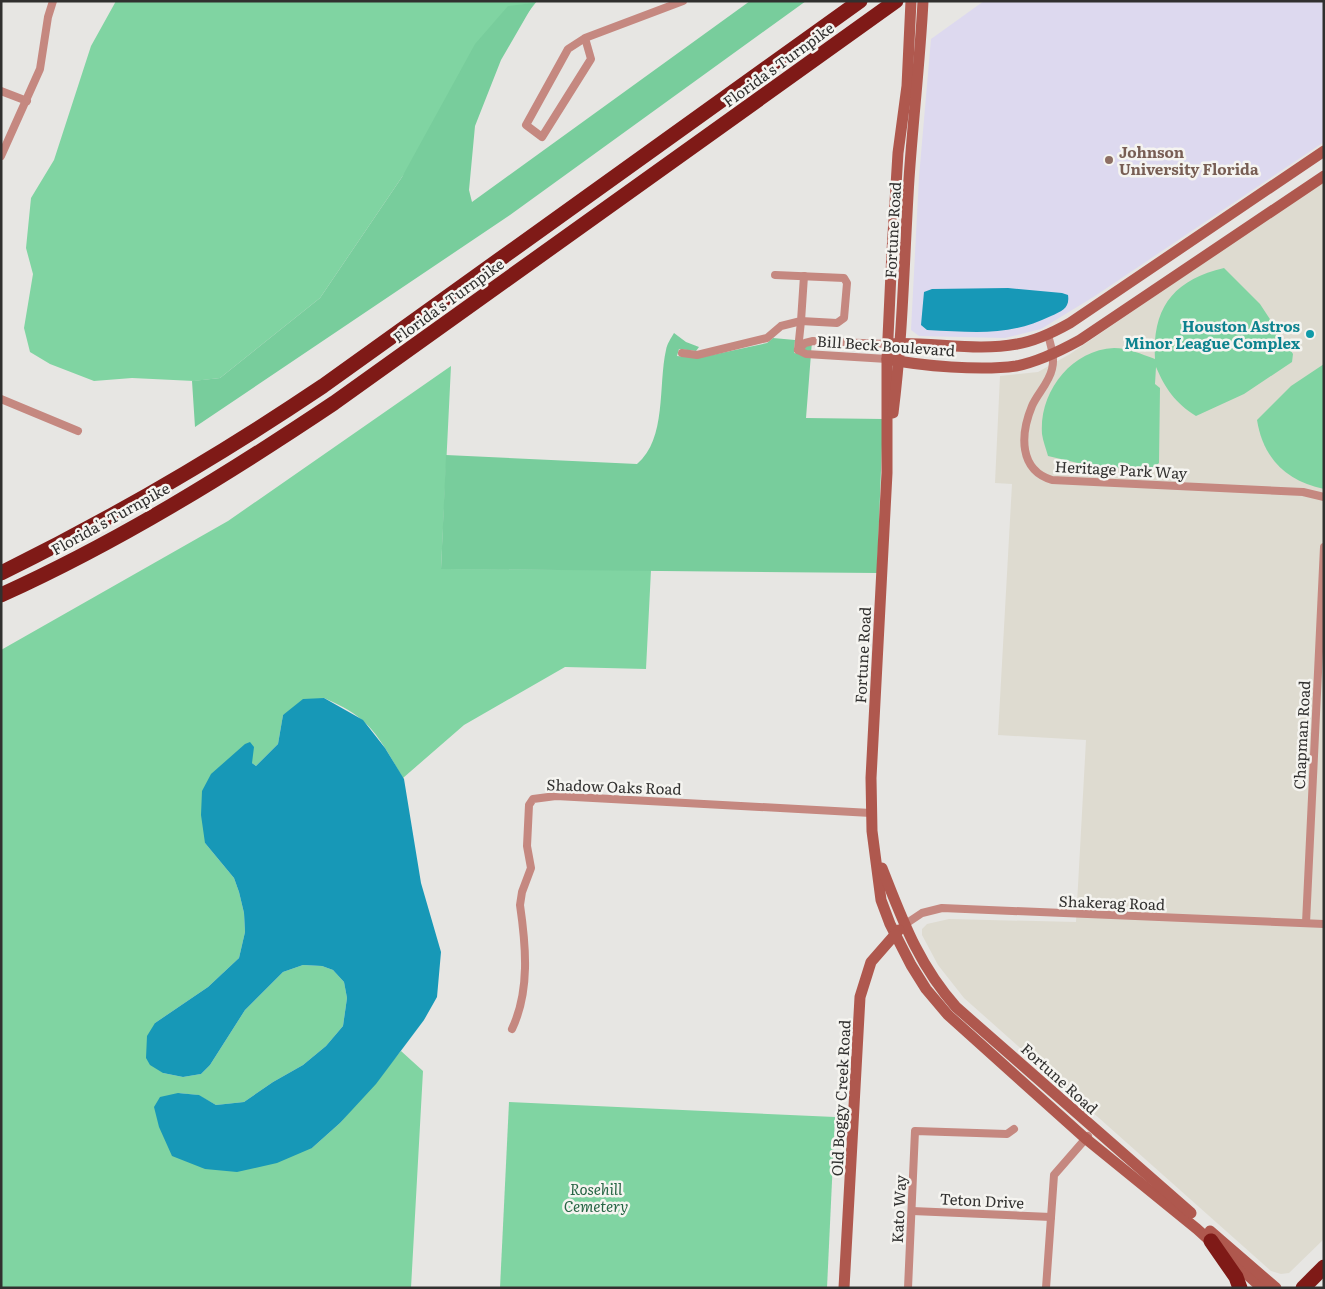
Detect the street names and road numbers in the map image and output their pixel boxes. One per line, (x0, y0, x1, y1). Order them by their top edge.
street label: Florida's Turnpike (718, 16, 838, 112)
street label: Fortune Road (878, 181, 906, 279)
street label: Florida's Turnpike (388, 252, 508, 348)
street label: Bill Beck Boulevard (816, 329, 956, 361)
street label: Heritage Park Way (1054, 454, 1188, 484)
street label: Florida's Turnpike (47, 476, 174, 560)
street label: Fortune Road (848, 606, 876, 704)
street label: Chapman Road (1287, 680, 1315, 790)
street label: Shadow Oaks Road (546, 772, 682, 800)
street label: Shakerag Road (1058, 889, 1166, 915)
street label: Old Boggy Creek Road (824, 1019, 856, 1177)
street label: Fortune Road (1016, 1037, 1104, 1119)
street label: Kato Way (885, 1174, 911, 1244)
street label: Teton Drive (939, 1186, 1025, 1214)

